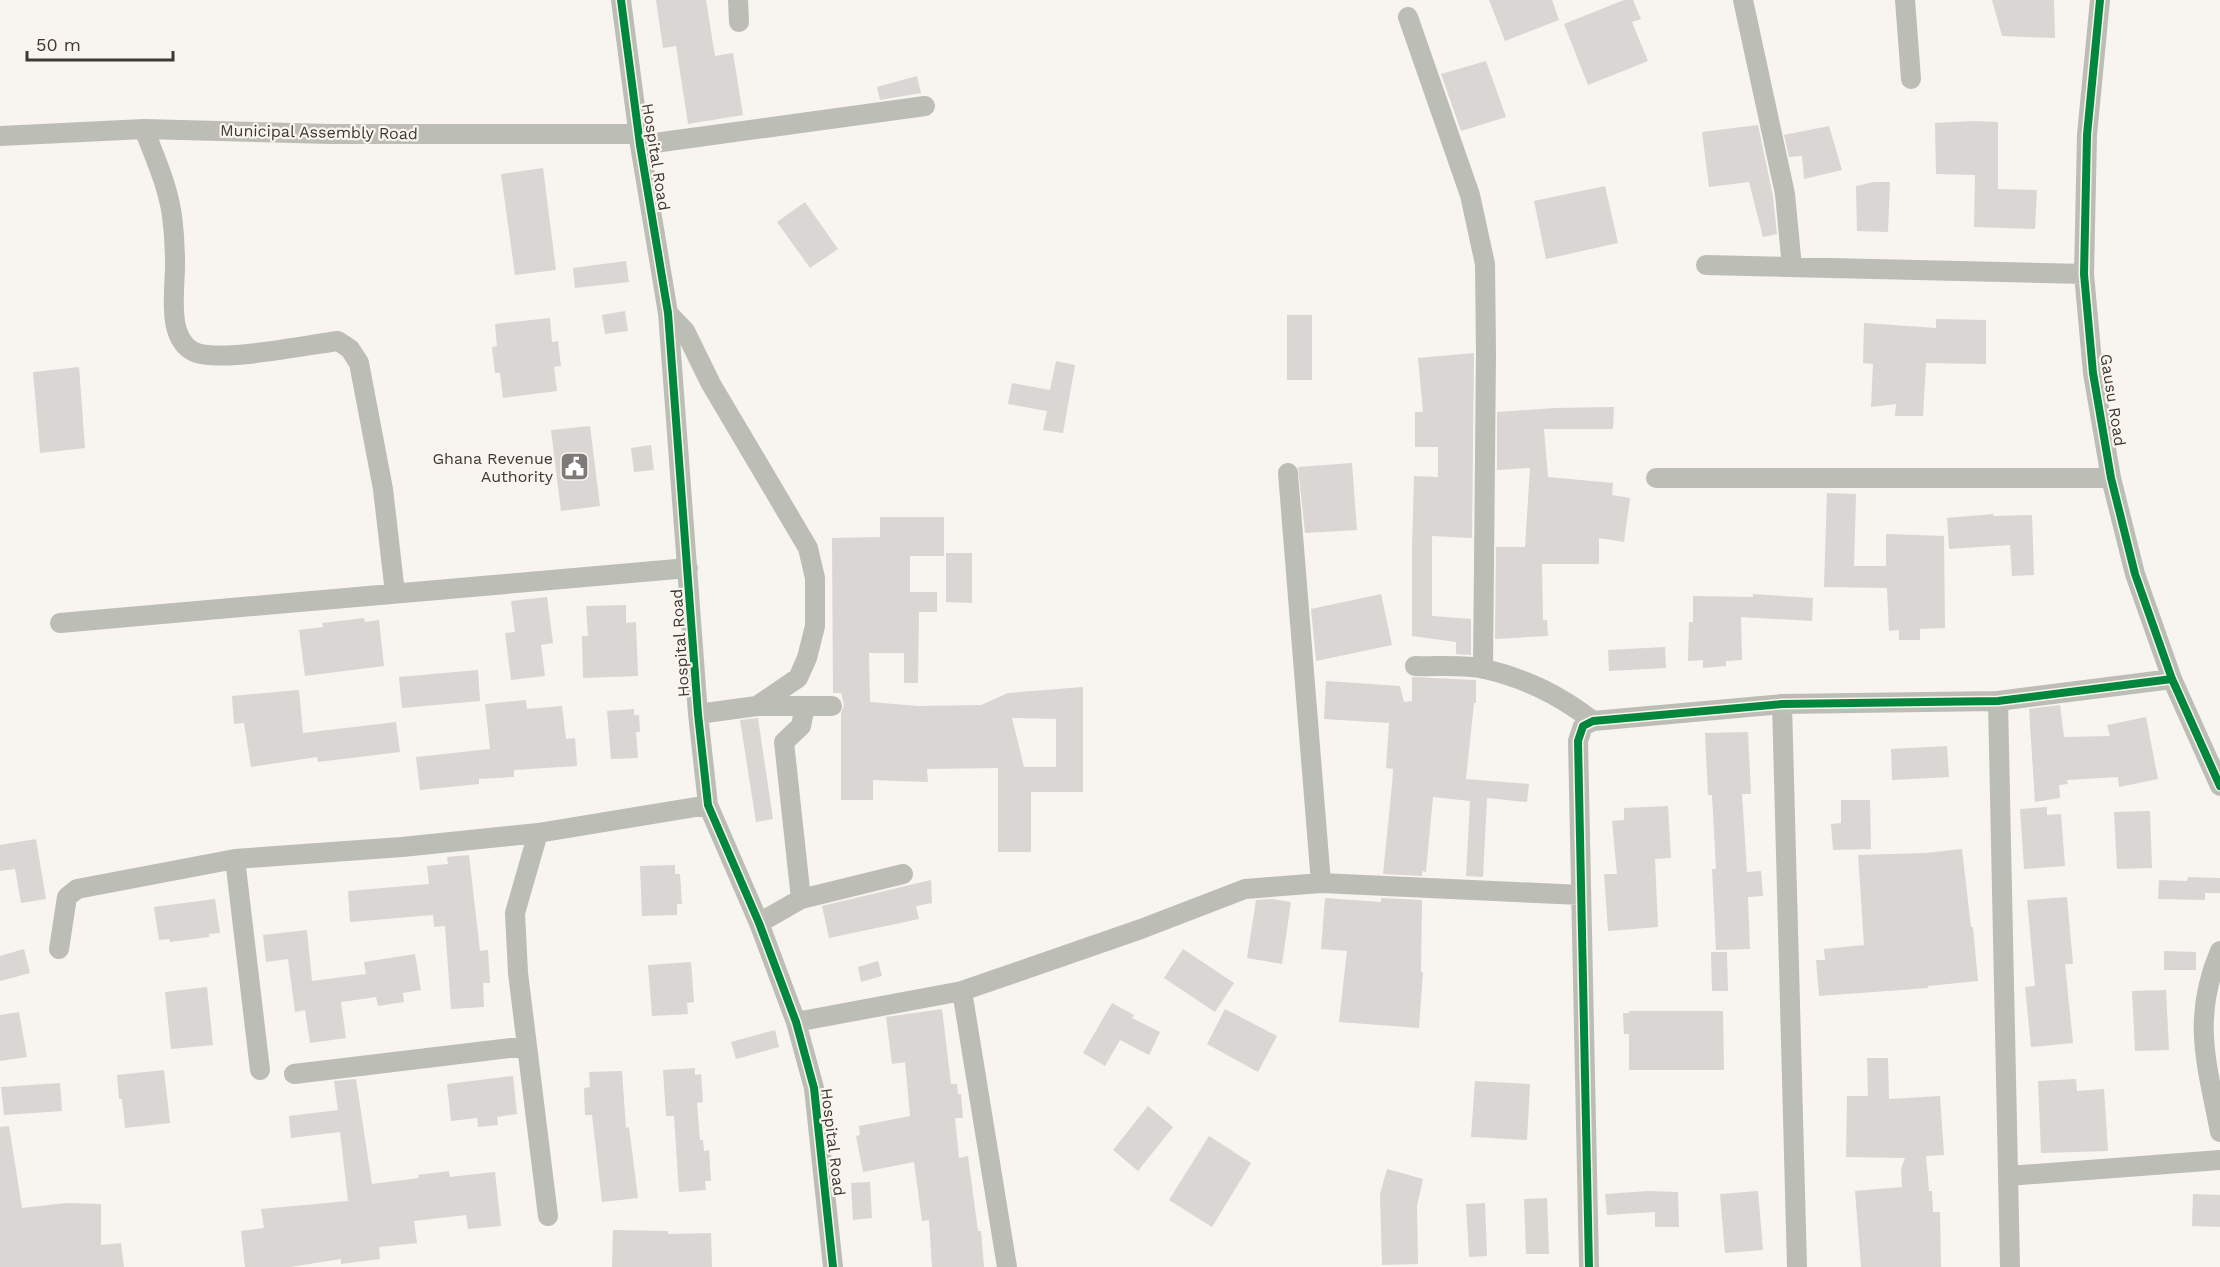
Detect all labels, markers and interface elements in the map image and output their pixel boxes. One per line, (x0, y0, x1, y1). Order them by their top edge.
scale bar (27, 24, 172, 62)
text: 50 m (36, 34, 81, 55)
street label: Hospital Road (638, 102, 674, 212)
street label: Municipal Assembly Road (220, 121, 418, 143)
street label: Gausu Road (2096, 352, 2130, 448)
place label: Ghana Revenue Authority (432, 449, 554, 486)
public building icon: Ghana Revenue Authority (558, 451, 590, 483)
street label: Hospital Road (667, 588, 693, 698)
street label: Hospital Road (817, 1087, 849, 1197)

